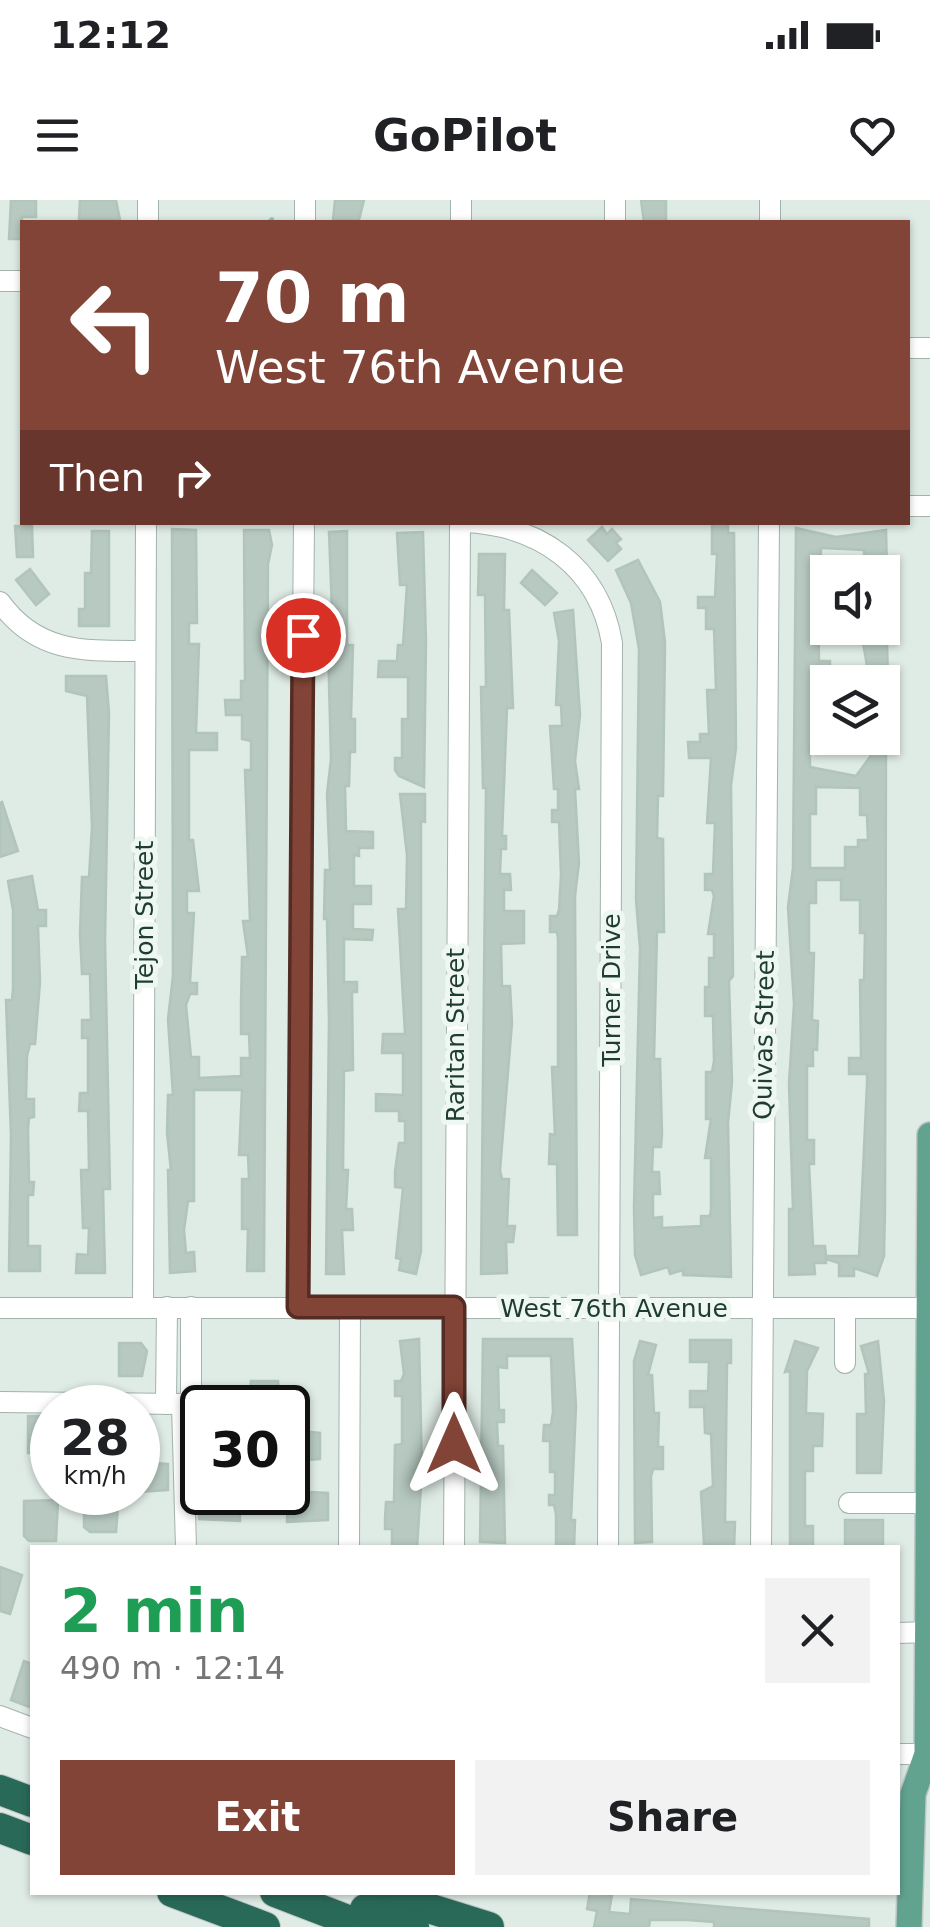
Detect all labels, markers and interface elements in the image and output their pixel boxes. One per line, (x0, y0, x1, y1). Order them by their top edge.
text: 12:12 (50, 13, 171, 57)
icon: menu (30, 108, 85, 163)
icon: heart (845, 108, 900, 163)
text: GoPilot (373, 109, 557, 162)
text: 70 m (215, 257, 410, 339)
icon: left (50, 260, 180, 390)
text: West 76th Avenue (215, 341, 625, 394)
icon: right (165, 450, 220, 505)
text: Then (50, 456, 145, 500)
map controls (810, 555, 900, 755)
button: sound (810, 555, 900, 645)
pin (261, 593, 346, 678)
icon: arrive (276, 608, 331, 663)
button: layers (810, 665, 900, 755)
street label: Tejon Street (130, 841, 159, 990)
street label: Turner Drive (597, 913, 626, 1068)
street label: Raritan Street (441, 948, 470, 1122)
street label: Quivas Street (748, 950, 780, 1120)
street label: West 76th Avenue (500, 1294, 728, 1323)
speed limit sign: 30 (180, 1385, 310, 1515)
position arrow (402, 1392, 506, 1496)
text: 28 (60, 1409, 130, 1467)
text: km/h (63, 1461, 127, 1490)
text: 2 min (60, 1576, 248, 1646)
button: close (765, 1578, 870, 1683)
text: 490 m · 12:14 (60, 1649, 285, 1687)
button: Exit (60, 1760, 455, 1875)
button: Share (475, 1760, 870, 1875)

